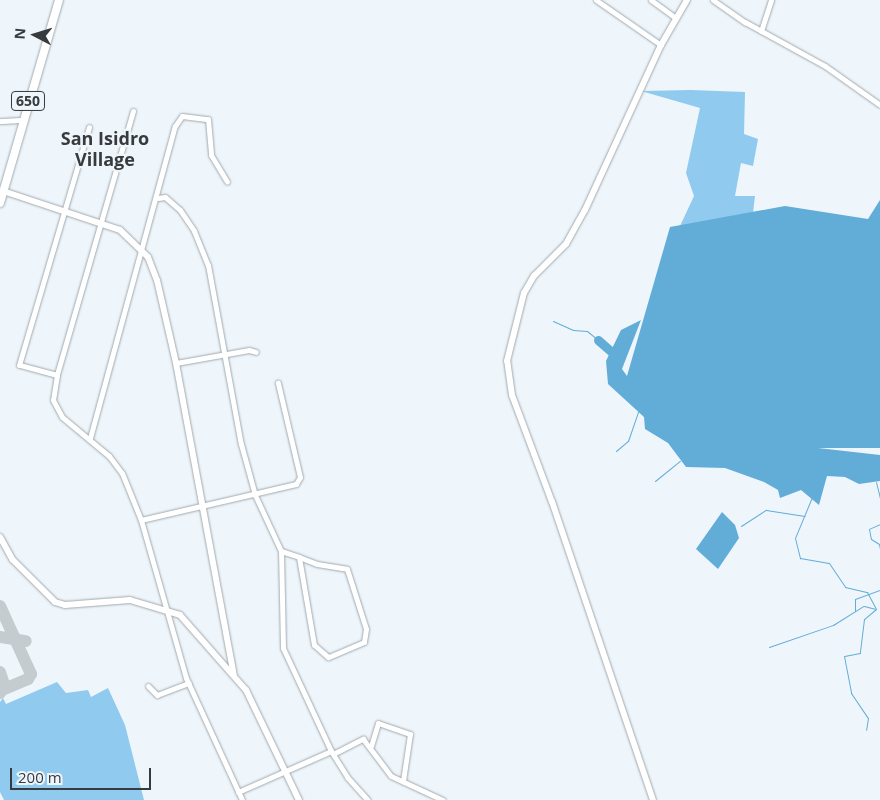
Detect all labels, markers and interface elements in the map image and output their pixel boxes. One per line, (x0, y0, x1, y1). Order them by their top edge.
north arrow (10, 10, 60, 60)
text: N (10, 27, 30, 40)
road number: 650 (10, 90, 46, 112)
district label: San Isidro Village (61, 128, 149, 170)
scale bar (12, 758, 154, 790)
text: 200 m (18, 767, 62, 787)

